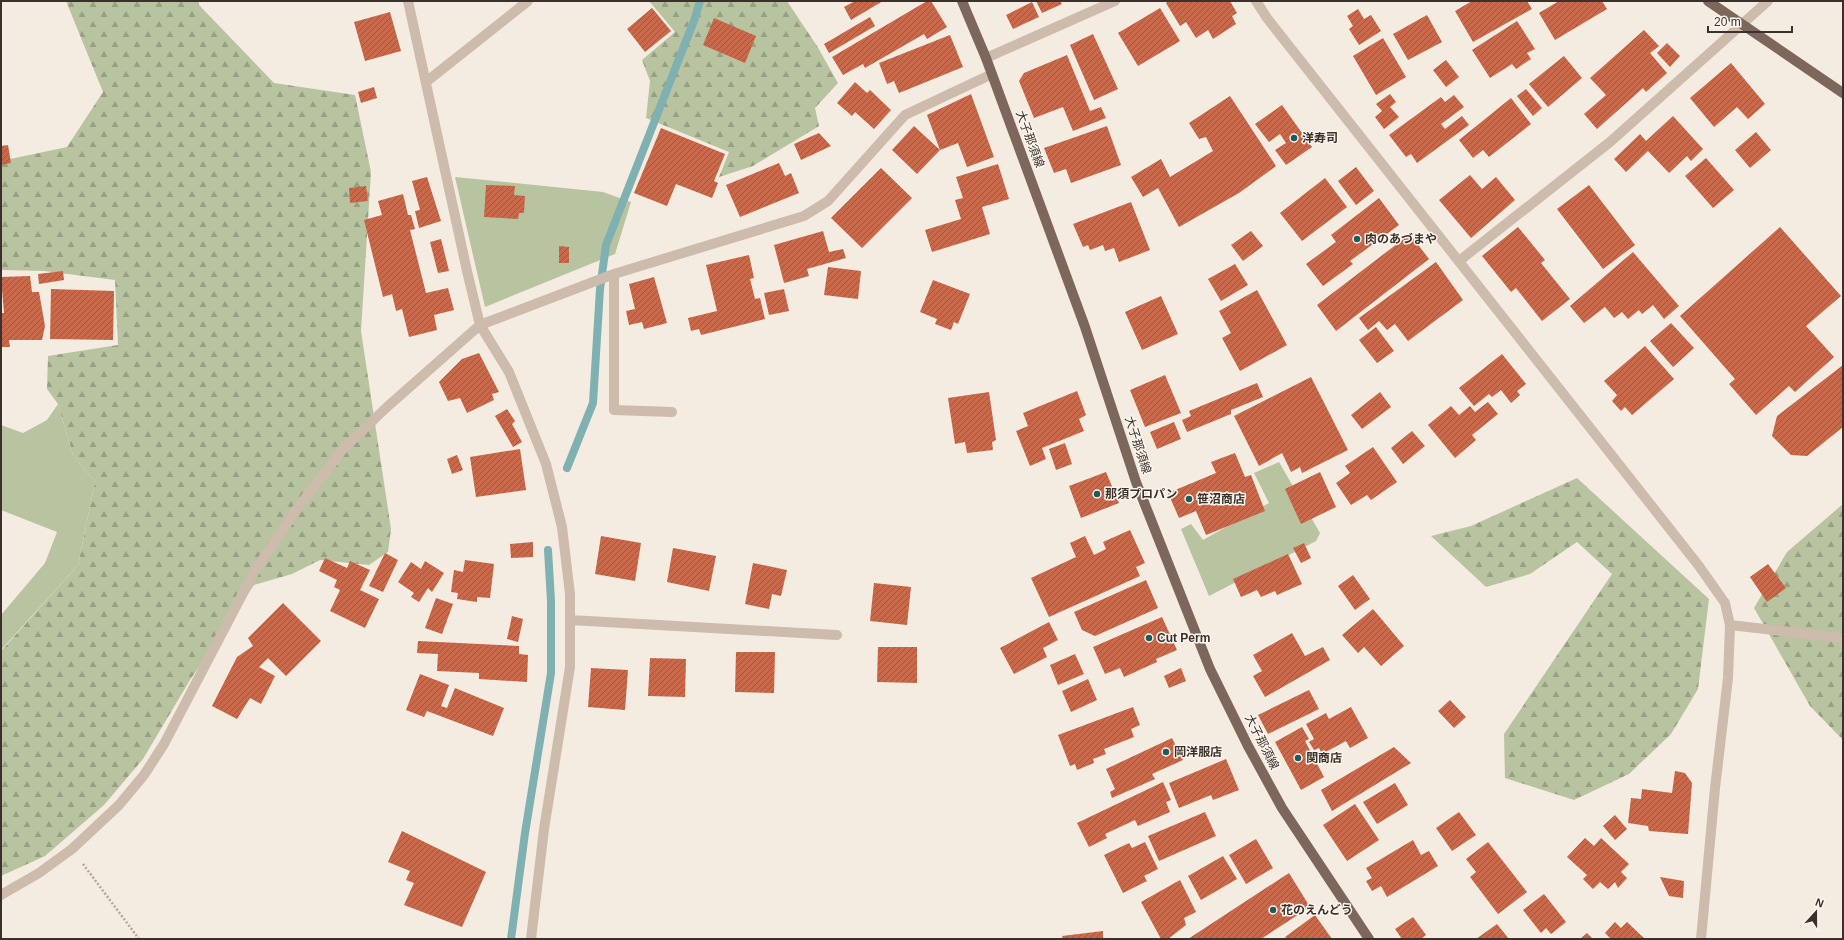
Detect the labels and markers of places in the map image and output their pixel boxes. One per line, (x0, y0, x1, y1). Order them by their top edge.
place label: 洋寿司 (1302, 131, 1338, 145)
marker: 洋寿司 (1289, 133, 1299, 143)
place label: 肉のあづまや (1365, 232, 1437, 246)
marker: 肉のあづまや (1352, 234, 1362, 244)
place label: 那須プロパン (1105, 487, 1178, 501)
marker: 那須プロパン (1092, 489, 1102, 499)
place label: 笹沼商店 (1197, 492, 1245, 506)
marker: 笹沼商店 (1184, 494, 1194, 504)
place label: Cut Perm (1157, 631, 1210, 645)
marker: Cut Perm (1144, 633, 1154, 643)
place label: 岡洋服店 (1174, 745, 1222, 759)
marker: 岡洋服店 (1161, 747, 1171, 757)
place label: 関商店 (1306, 751, 1342, 765)
marker: 関商店 (1293, 753, 1303, 763)
place label: 花のえんどう (1281, 903, 1353, 917)
marker: 花のえんどう (1268, 905, 1278, 915)

